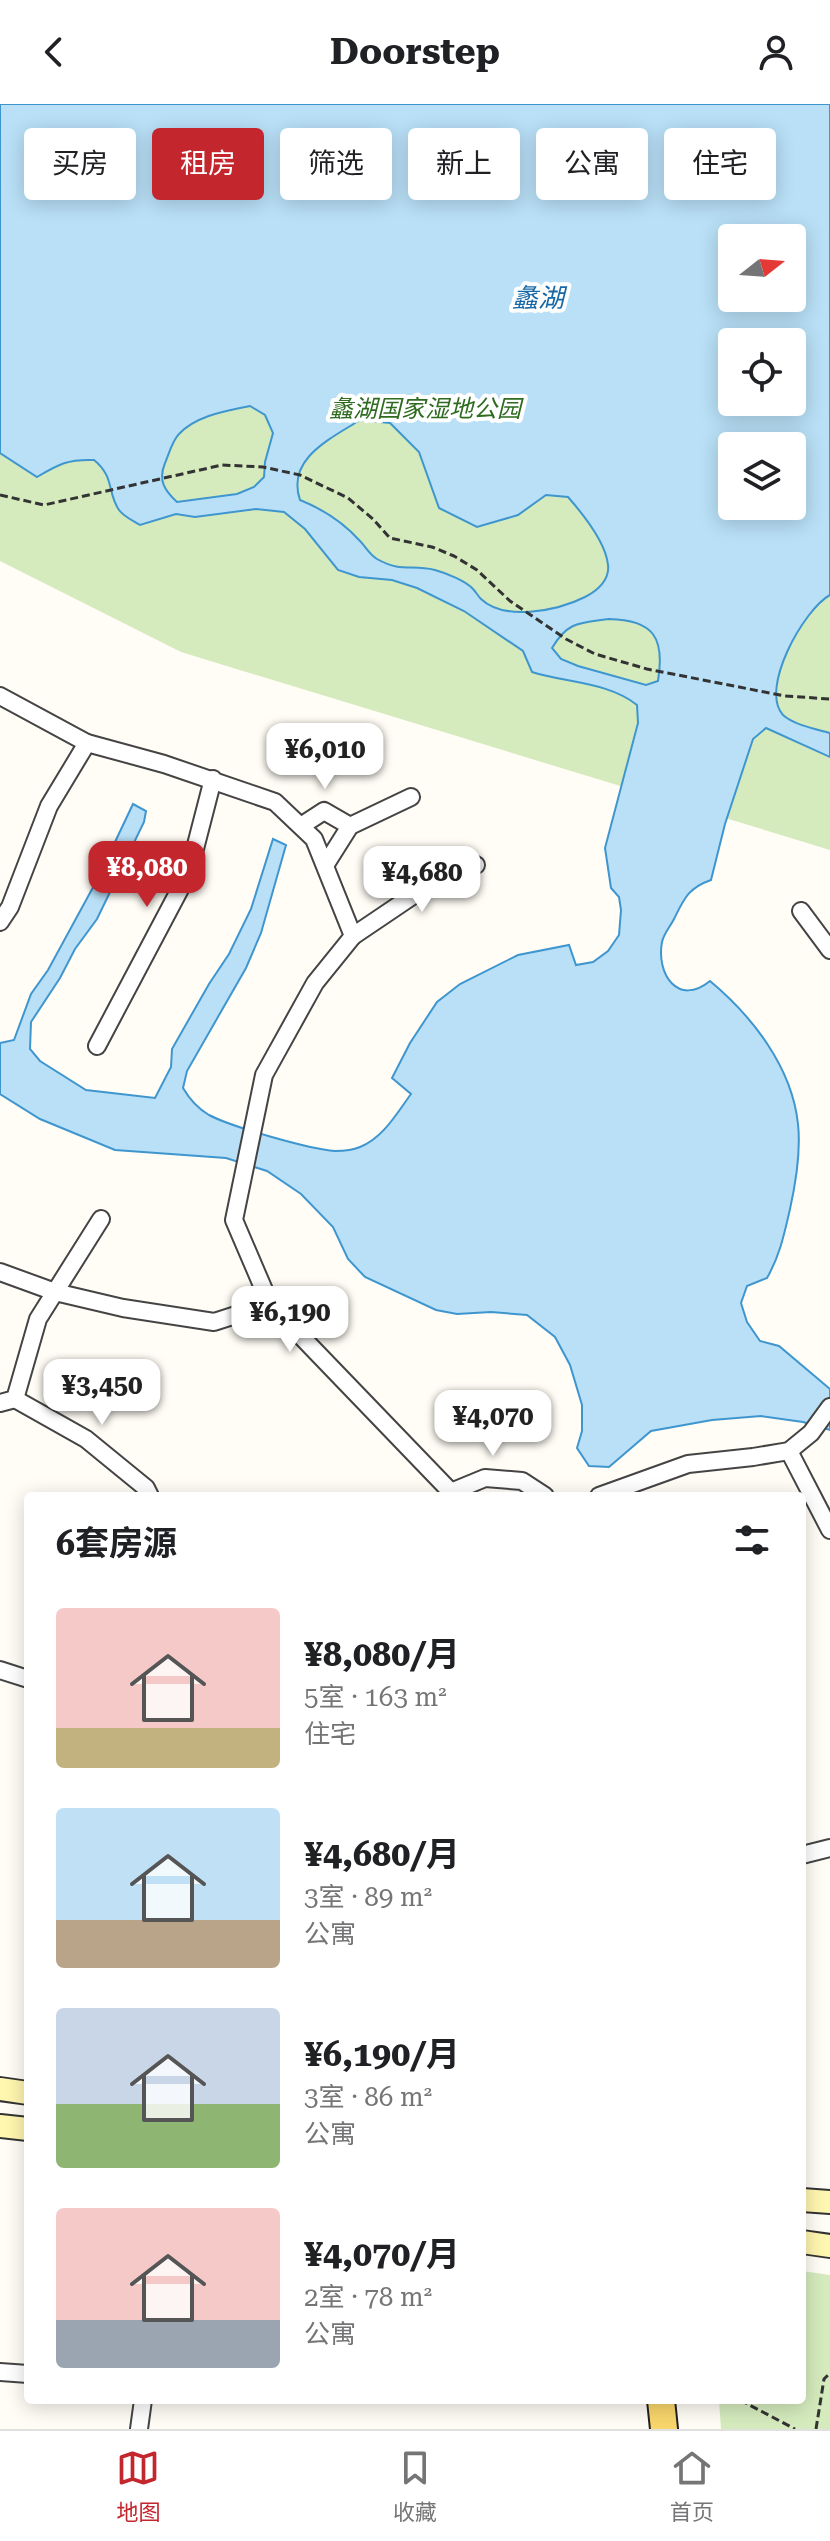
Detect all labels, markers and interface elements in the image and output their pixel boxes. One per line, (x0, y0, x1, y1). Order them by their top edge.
icon: back (32, 30, 76, 74)
icon: person (754, 30, 798, 74)
text: Doorstep (330, 31, 500, 73)
chip: 买房 (24, 128, 136, 200)
chip: 租房 (152, 128, 264, 200)
chip: 筛选 (280, 128, 392, 200)
chip: 新上 (408, 128, 520, 200)
chip: 公寓 (536, 128, 648, 200)
chip: 住宅 (664, 128, 776, 200)
north arrow (718, 224, 806, 312)
map controls (718, 224, 806, 520)
water label: 蠡湖 (512, 283, 568, 313)
button: locate (718, 328, 806, 416)
park label: 蠡湖国家湿地公园 (329, 395, 524, 423)
button: layers (718, 432, 806, 520)
pin: ¥6,010 (260, 723, 390, 791)
text: ¥6,010 (284, 734, 366, 764)
pin: ¥8,080 (82, 841, 212, 909)
pin: ¥4,680 (357, 846, 487, 914)
text: ¥8,080 (106, 852, 188, 882)
text: ¥4,680 (381, 857, 463, 887)
pin: ¥6,190 (225, 1286, 355, 1354)
text: ¥6,190 (249, 1297, 331, 1327)
pin: ¥3,450 (37, 1359, 167, 1427)
text: ¥3,450 (61, 1370, 143, 1400)
pin: ¥4,070 (428, 1390, 558, 1458)
text: ¥4,070 (452, 1401, 534, 1431)
icon: filters (730, 1518, 774, 1562)
text: 6套房源 (56, 1523, 177, 1563)
text: ¥8,080/月 (304, 1634, 460, 1674)
icon: home (120, 1640, 216, 1736)
text: 5室 · 163 m² (304, 1682, 447, 1712)
text: 住宅 (304, 1719, 356, 1749)
text: ¥4,680/月 (304, 1834, 460, 1874)
icon: home (120, 1840, 216, 1936)
text: 3室 · 89 m² (304, 1882, 432, 1912)
text: 公寓 (304, 1919, 356, 1949)
text: ¥6,190/月 (304, 2034, 460, 2074)
icon: home (120, 2040, 216, 2136)
text: 3室 · 86 m² (304, 2082, 432, 2112)
text: 公寓 (304, 2119, 356, 2149)
text: ¥4,070/月 (304, 2234, 460, 2274)
icon: home (120, 2240, 216, 2336)
text: 2室 · 78 m² (304, 2282, 432, 2312)
text: 公寓 (304, 2319, 356, 2349)
tab: 地图 (116, 2446, 160, 2526)
tab: 收藏 (393, 2446, 437, 2526)
tab: 首页 (670, 2446, 714, 2526)

